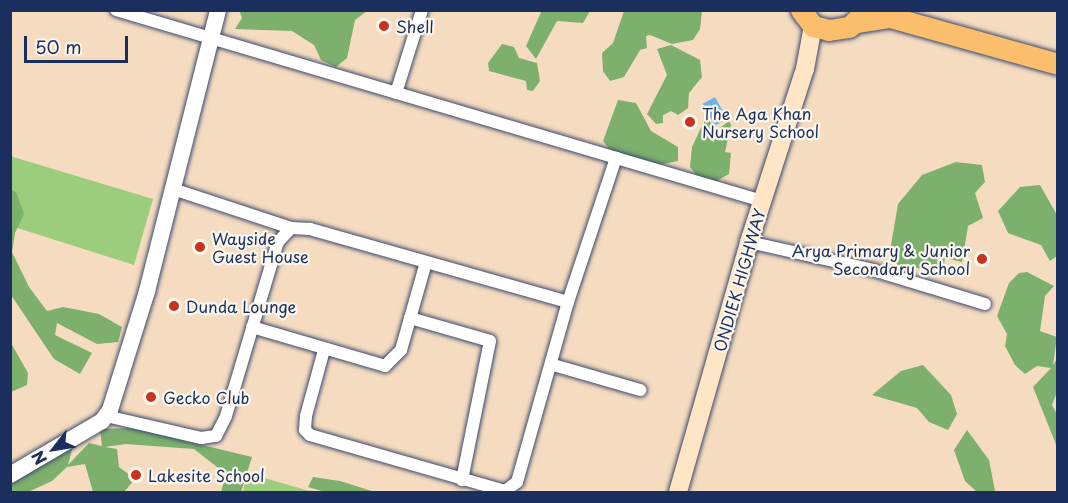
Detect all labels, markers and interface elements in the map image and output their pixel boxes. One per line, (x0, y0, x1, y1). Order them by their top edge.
place label: Shell (396, 16, 434, 36)
marker: Shell (377, 19, 391, 33)
scale bar (27, 24, 130, 62)
text: 50 m (35, 33, 82, 60)
place label: The Aga Khan Nursery School (702, 103, 819, 141)
marker: The Aga Khan Nursery School (683, 115, 697, 129)
street label: ONDIEK HIGHWAY (709, 205, 769, 355)
place label: Wayside Guest House (212, 228, 309, 266)
marker: Wayside Guest House (193, 240, 207, 254)
place label: Arya Primary & Junior Secondary School (791, 240, 970, 278)
marker: Arya Primary & Junior Secondary School (975, 252, 989, 266)
place label: Dunda Lounge (186, 296, 296, 316)
marker: Dunda Lounge (167, 299, 181, 313)
place label: Gecko Club (163, 387, 251, 407)
marker: Gecko Club (144, 390, 158, 404)
north arrow (24, 419, 84, 479)
text: N (25, 447, 52, 470)
place label: Lakesite School (148, 465, 266, 485)
marker: Lakesite School (129, 468, 143, 482)

